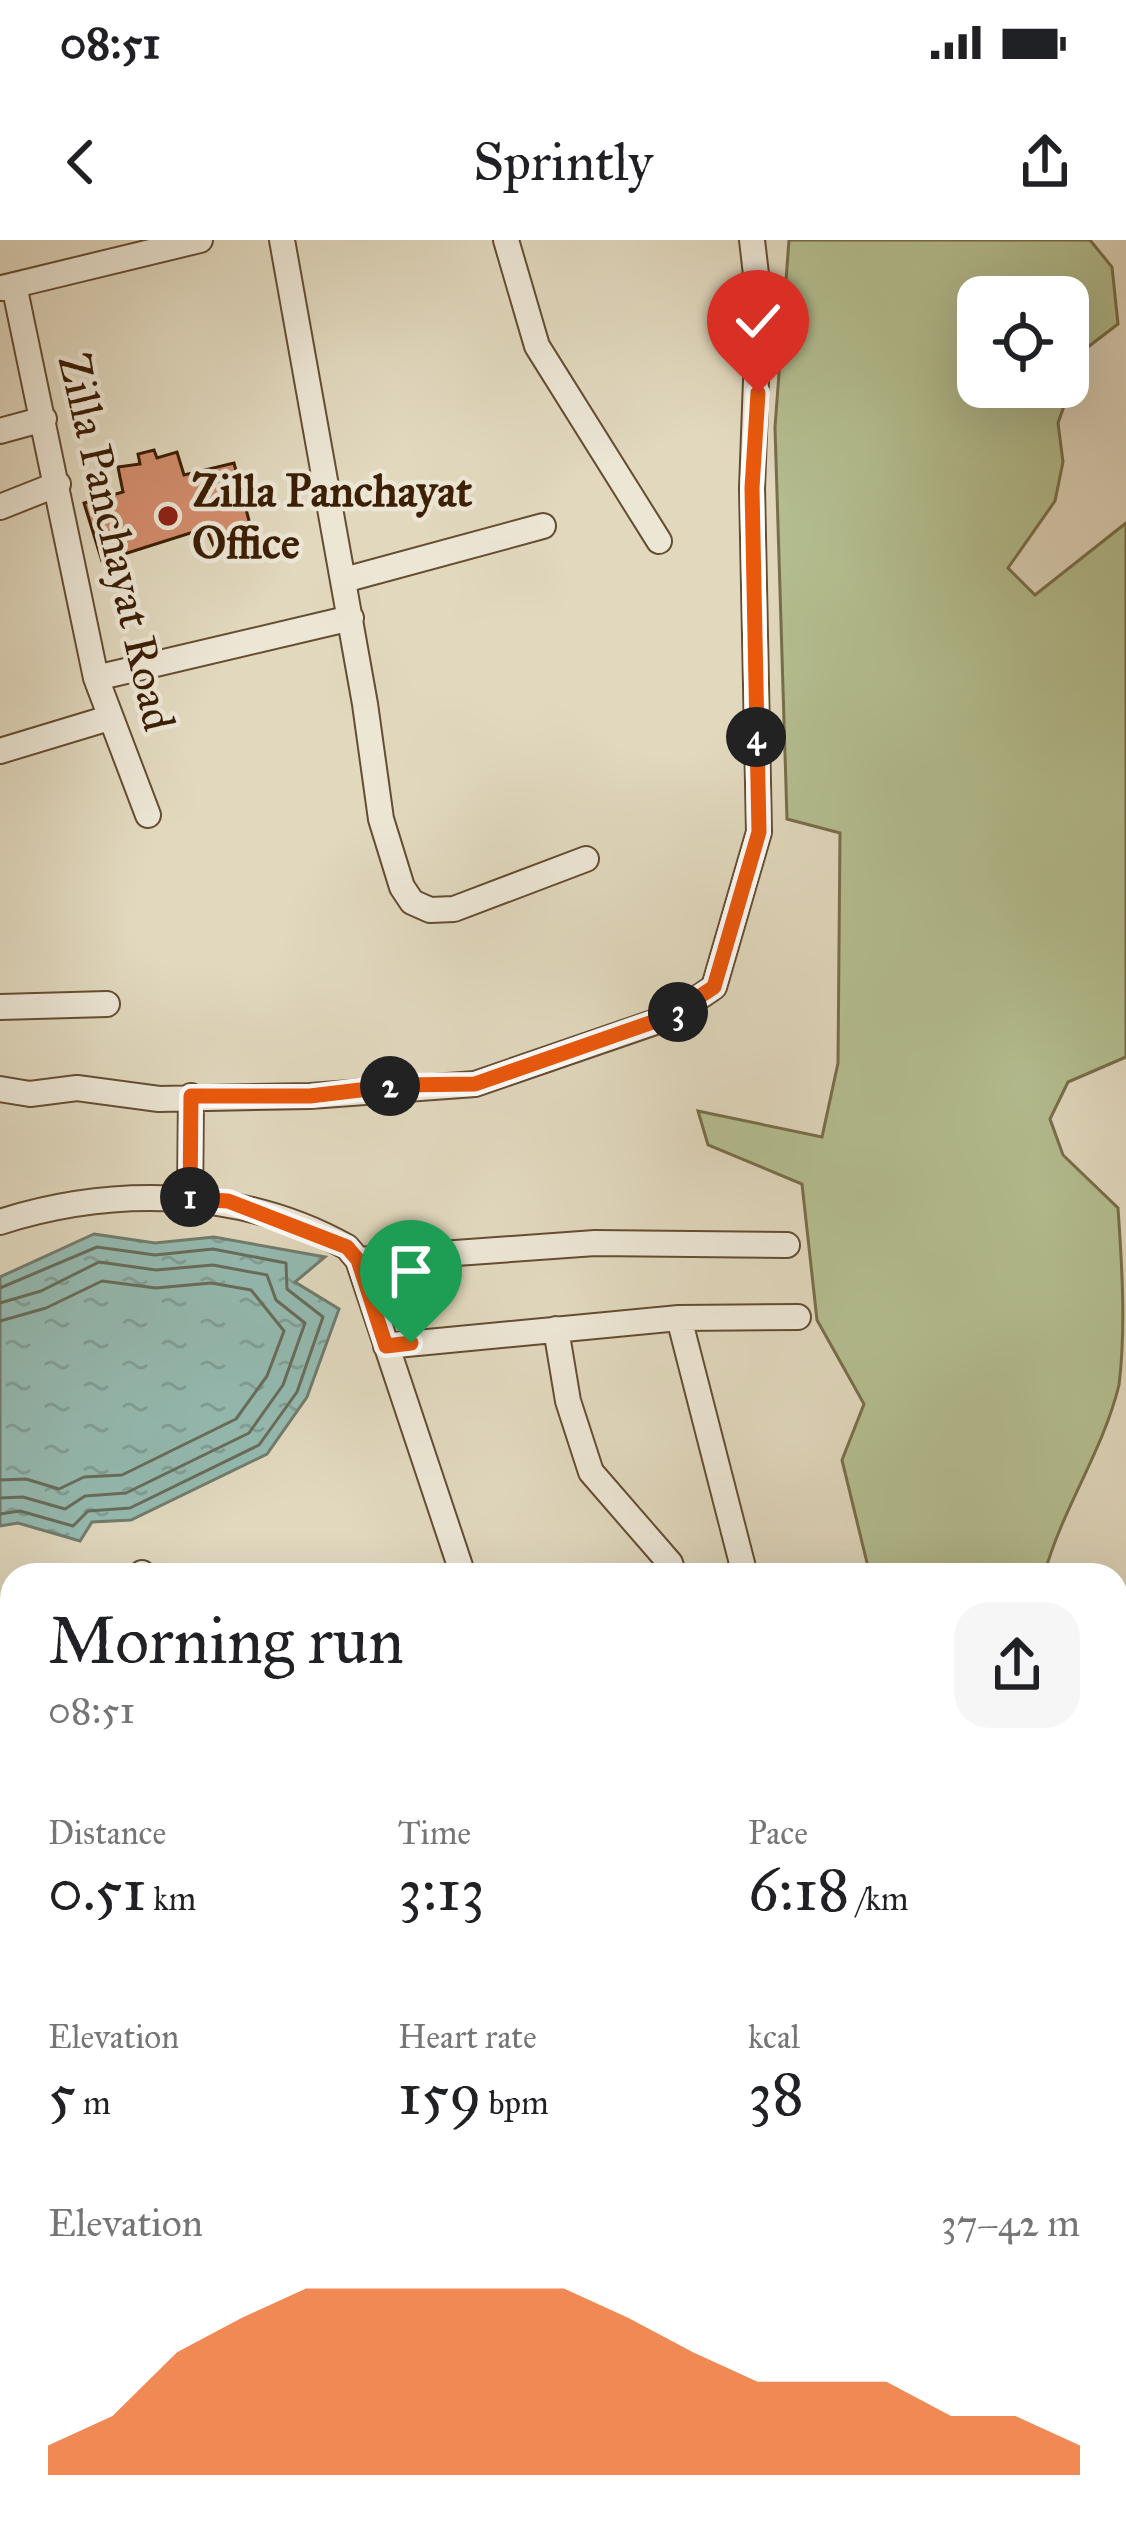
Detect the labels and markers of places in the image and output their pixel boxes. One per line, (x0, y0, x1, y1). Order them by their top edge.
pin (707, 270, 809, 393)
place label: Zilla Panchayat Office (192, 463, 472, 570)
marker: Zilla Panchayat Office (155, 503, 181, 529)
pin: 4 (726, 707, 786, 767)
pin: 3 (648, 982, 708, 1042)
pin: 2 (360, 1056, 420, 1116)
pin: 1 (160, 1167, 220, 1227)
pin (360, 1220, 462, 1343)

